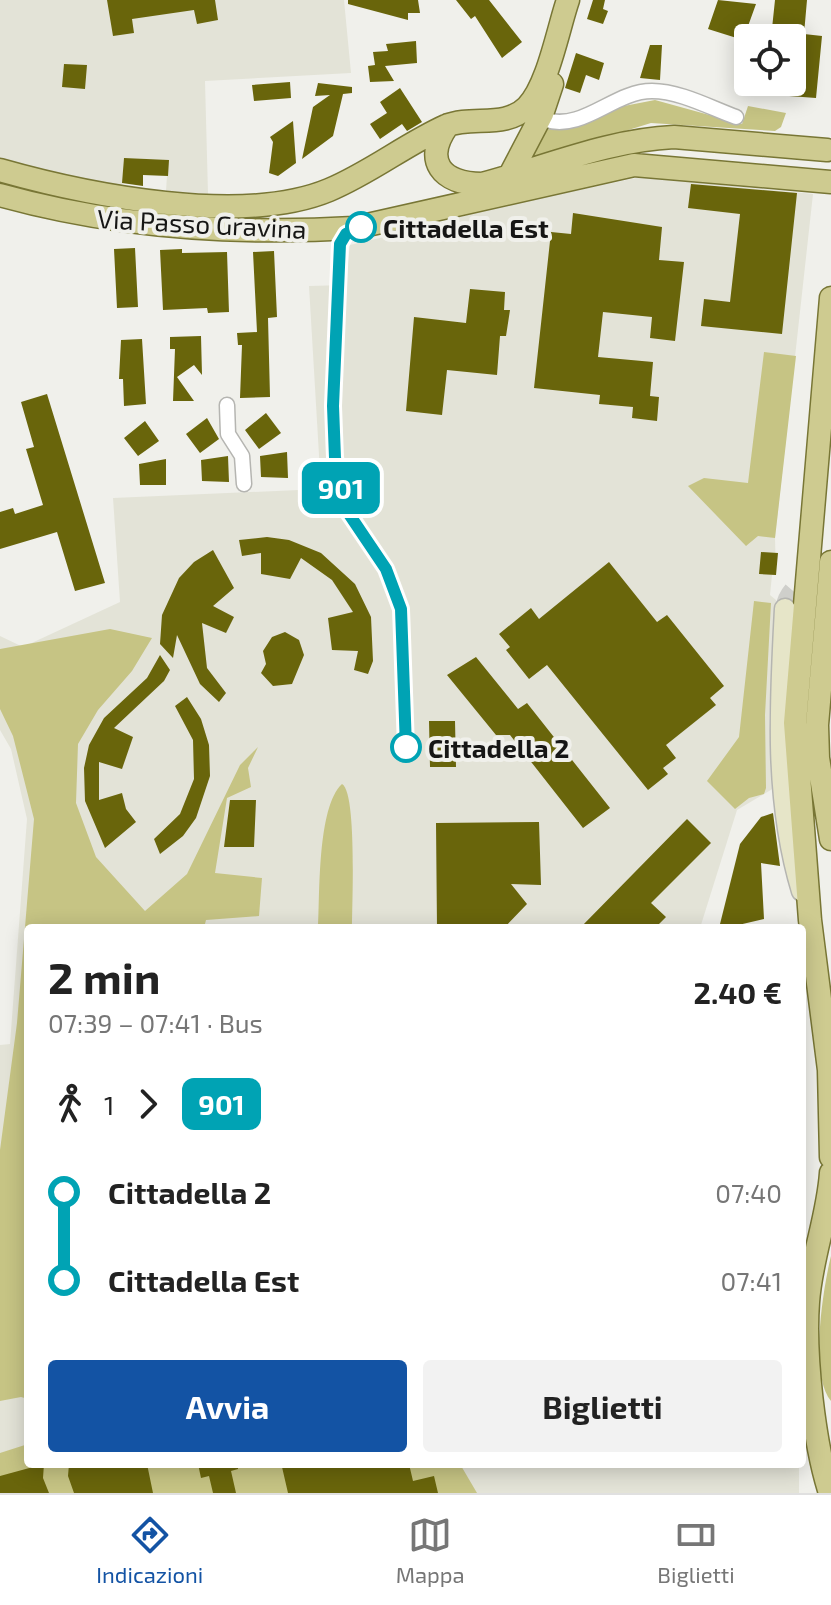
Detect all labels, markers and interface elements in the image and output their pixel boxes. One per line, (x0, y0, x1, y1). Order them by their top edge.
map controls (734, 24, 806, 96)
button: locate (734, 24, 806, 96)
street label: Via Passo Gravina (97, 202, 307, 244)
marker: Cittadella Est (346, 212, 376, 242)
place label: Cittadella Est (383, 212, 549, 243)
line badge: 901 (295, 462, 387, 514)
text: 901 (318, 471, 364, 505)
marker: Cittadella 2 (391, 732, 421, 762)
place label: Cittadella 2 (428, 732, 569, 763)
text: 2 min (48, 950, 160, 1003)
text: 2.40 € (694, 974, 782, 1010)
text: 07:39 – 07:41 · Bus (48, 1007, 263, 1038)
icon: walk (48, 1082, 92, 1126)
icon: forward (126, 1082, 170, 1126)
text: 901 (198, 1087, 245, 1121)
text: 1 (104, 1089, 114, 1120)
text: Cittadella 2 (108, 1174, 271, 1210)
text: 07:40 (715, 1177, 782, 1208)
text: Cittadella Est (108, 1262, 299, 1298)
text: 07:41 (721, 1265, 782, 1296)
button: Avvia (48, 1360, 407, 1452)
button: Biglietti (423, 1360, 782, 1452)
tab: Indicazioni (96, 1513, 203, 1587)
tab: Mappa (396, 1513, 465, 1587)
tab: Biglietti (657, 1513, 735, 1587)

